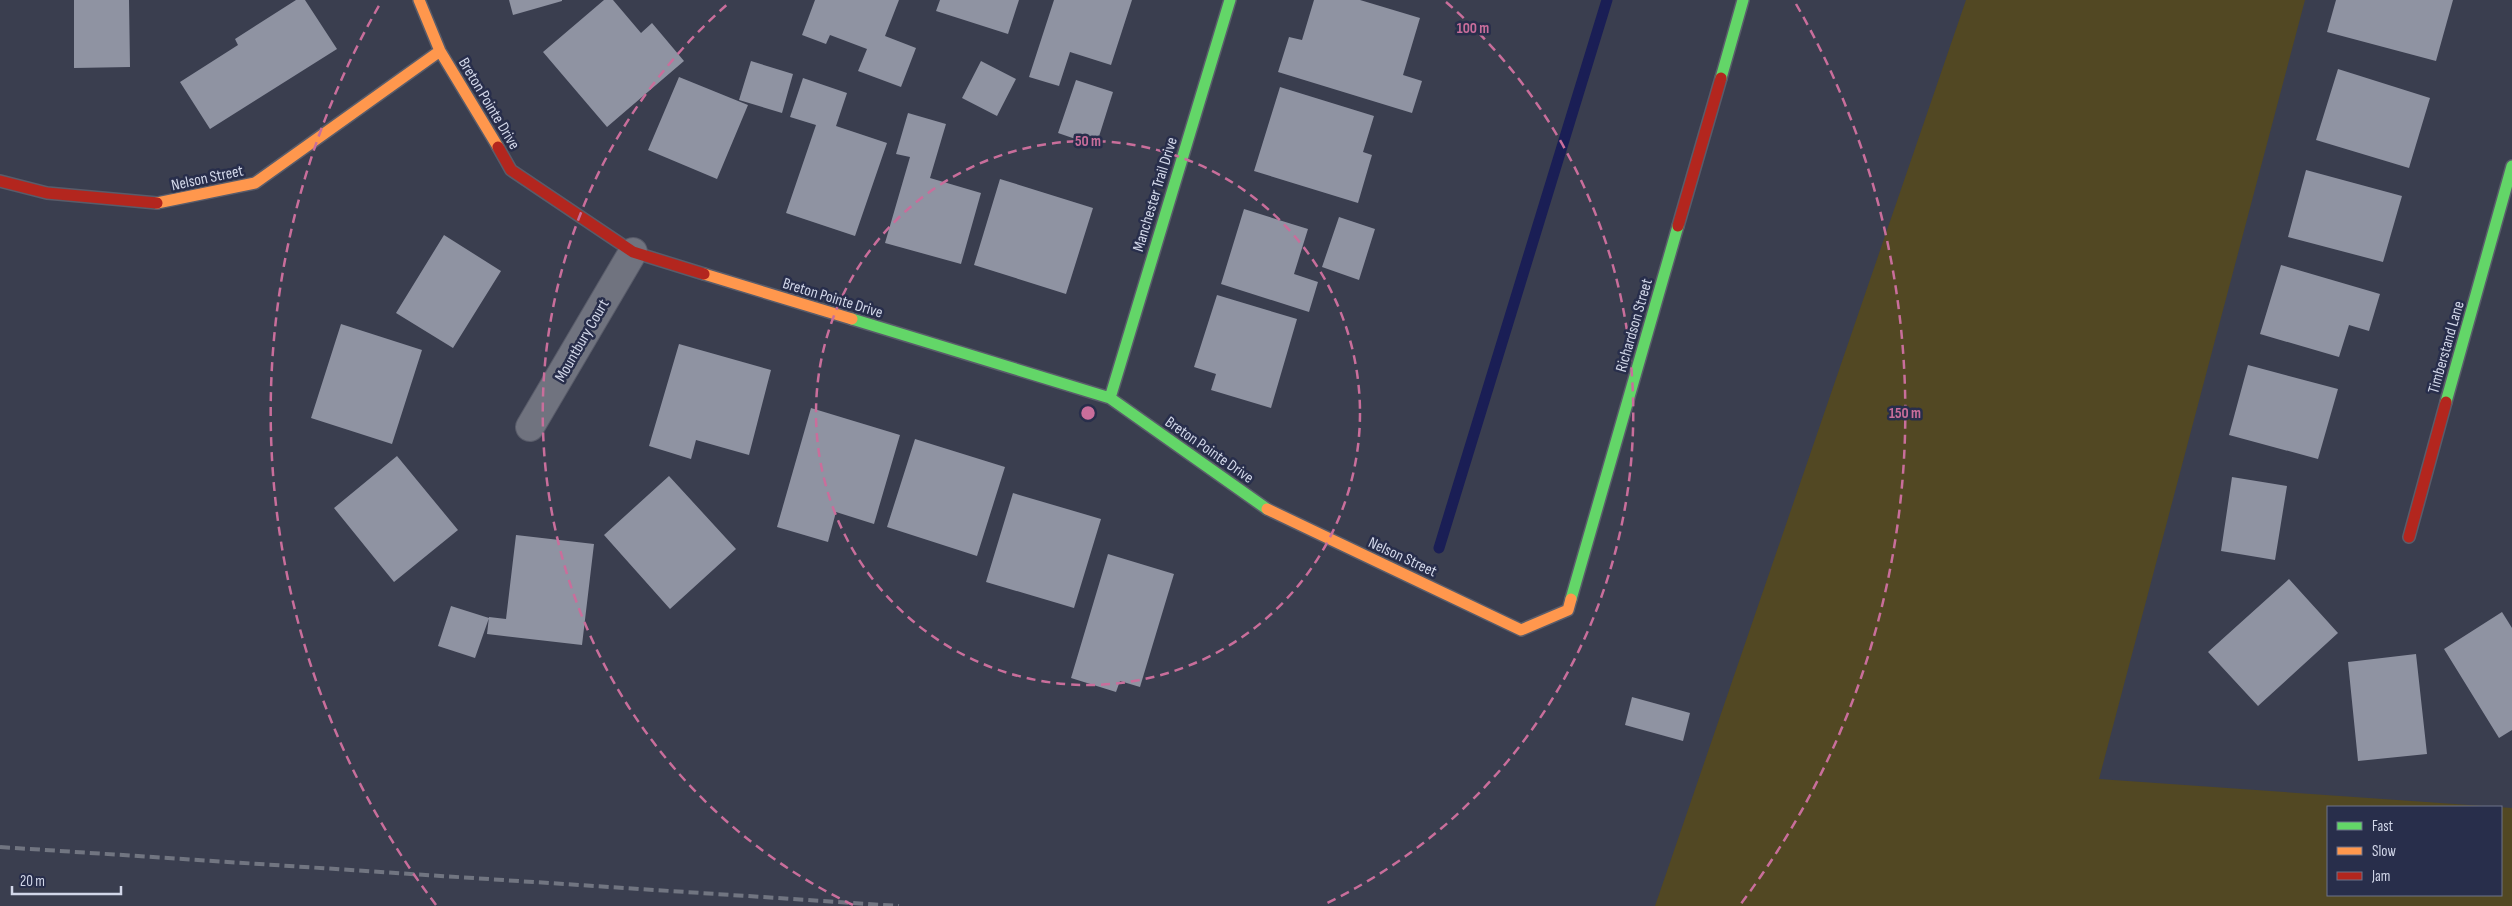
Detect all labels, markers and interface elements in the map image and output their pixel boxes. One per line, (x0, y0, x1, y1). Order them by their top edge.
text: 100 m (1457, 19, 1489, 38)
street label: Breton Pointe Drive (454, 54, 524, 153)
text: 50 m (1075, 132, 1101, 151)
street label: Manchester Trail Drive (1129, 135, 1182, 254)
street label: Nelson Street (170, 162, 245, 195)
street label: Breton Pointe Drive (780, 274, 885, 323)
street label: Richardson Street (1612, 276, 1657, 374)
street label: Mountbury Court (551, 296, 614, 385)
street label: Timberstand Lane (2424, 299, 2469, 396)
centre of rings (1079, 404, 1097, 422)
text: 150 m (1889, 404, 1921, 423)
street label: Breton Pointe Drive (1161, 413, 1257, 488)
street label: Nelson Street (1365, 533, 1440, 581)
legend (2327, 806, 2502, 896)
text: Fast (2372, 817, 2394, 836)
text: Slow (2372, 842, 2396, 861)
scale bar (12, 864, 121, 896)
text: Jam (2371, 867, 2390, 886)
text: 20 m (20, 872, 45, 891)

